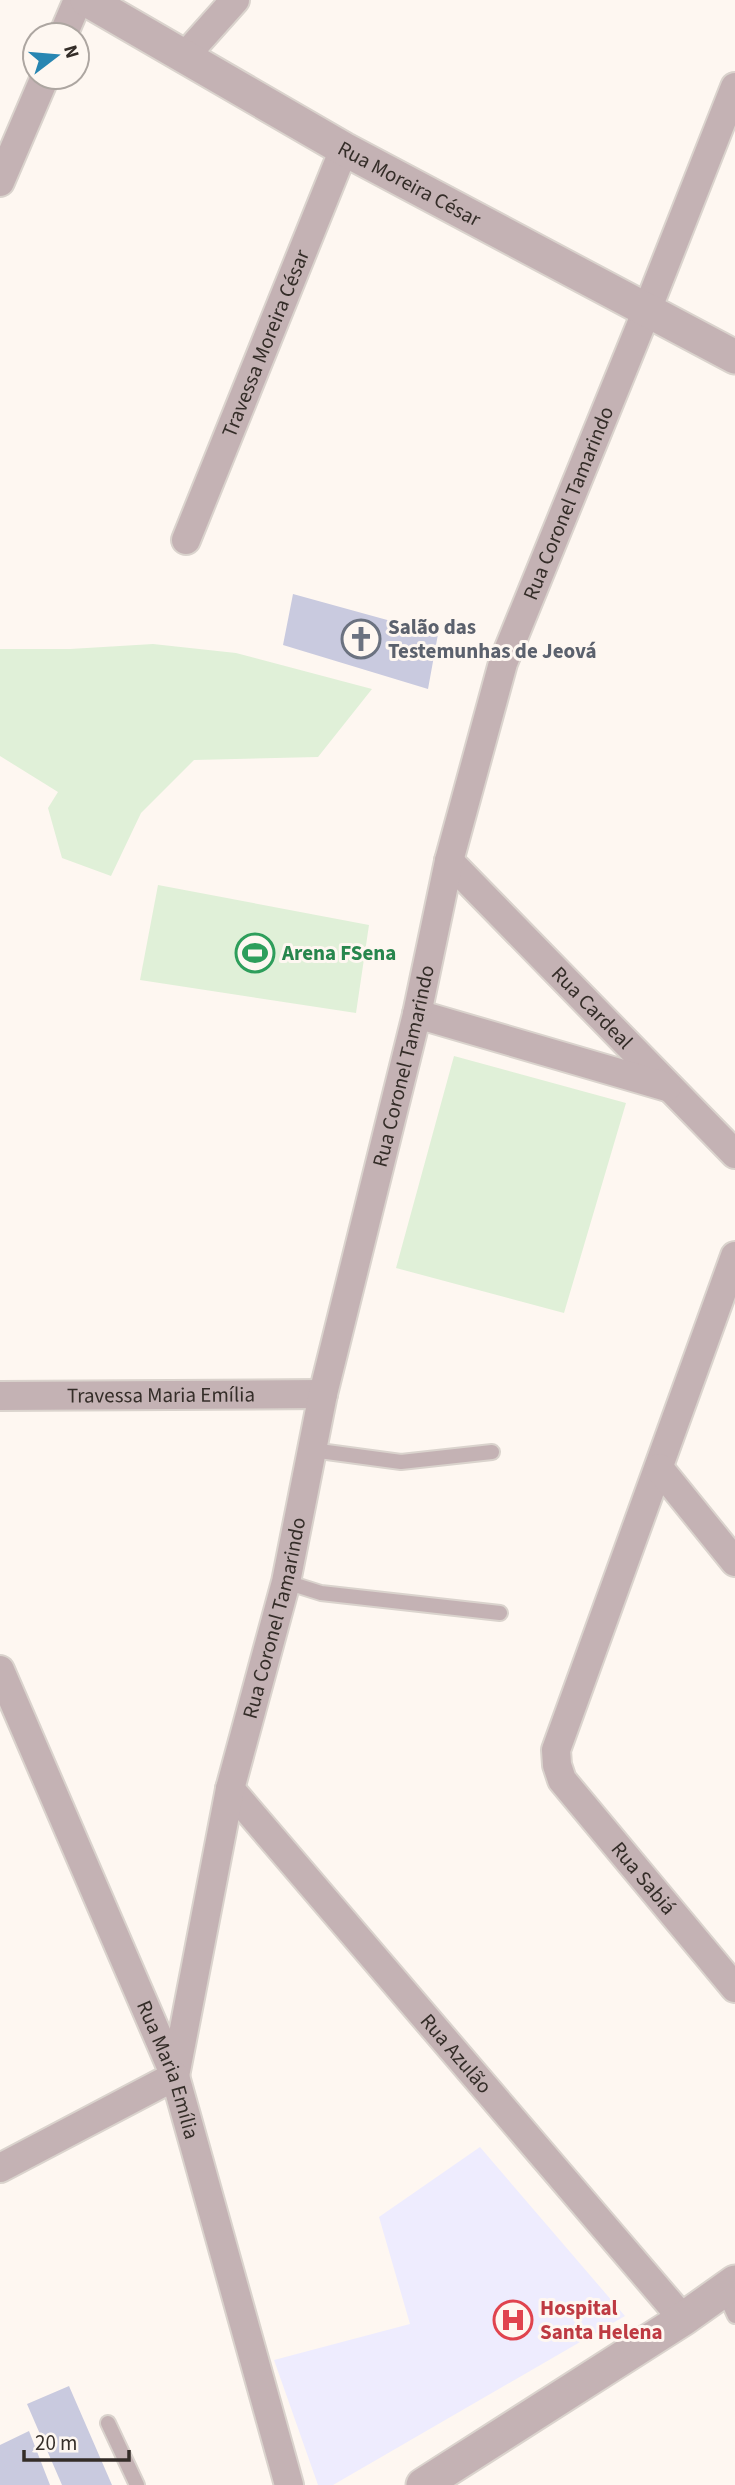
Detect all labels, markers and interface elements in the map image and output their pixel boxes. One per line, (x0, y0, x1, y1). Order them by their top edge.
north arrow (21, 21, 91, 91)
text: N (56, 42, 86, 62)
street label: Rua Moreira César (332, 133, 487, 234)
street label: Travessa Moreira César (214, 244, 317, 442)
street label: Rua Coronel Tamarindo (515, 402, 621, 605)
place label: Salão das Testemunhas de Jeová (388, 612, 597, 666)
church icon: Salão das Testemunhas de Jeová (340, 618, 382, 660)
sports icon: Arena FSena (234, 932, 276, 974)
place label: Arena FSena (281, 938, 396, 968)
street label: Rua Cardeal (545, 959, 640, 1056)
street label: Rua Coronel Tamarindo (365, 962, 442, 1170)
street label: Travessa Maria Emília (67, 1379, 255, 1411)
street label: Rua Coronel Tamarindo (235, 1515, 313, 1722)
street label: Rua Sabiá (604, 1835, 683, 1921)
street label: Rua Maria Emília (129, 1996, 207, 2143)
street label: Rua Azulão (413, 2007, 499, 2100)
place label: Hospital Santa Helena (540, 2293, 663, 2347)
hospital icon: Hospital Santa Helena (492, 2299, 534, 2341)
scale bar (24, 2418, 130, 2462)
text: 20 m (35, 2428, 77, 2458)

